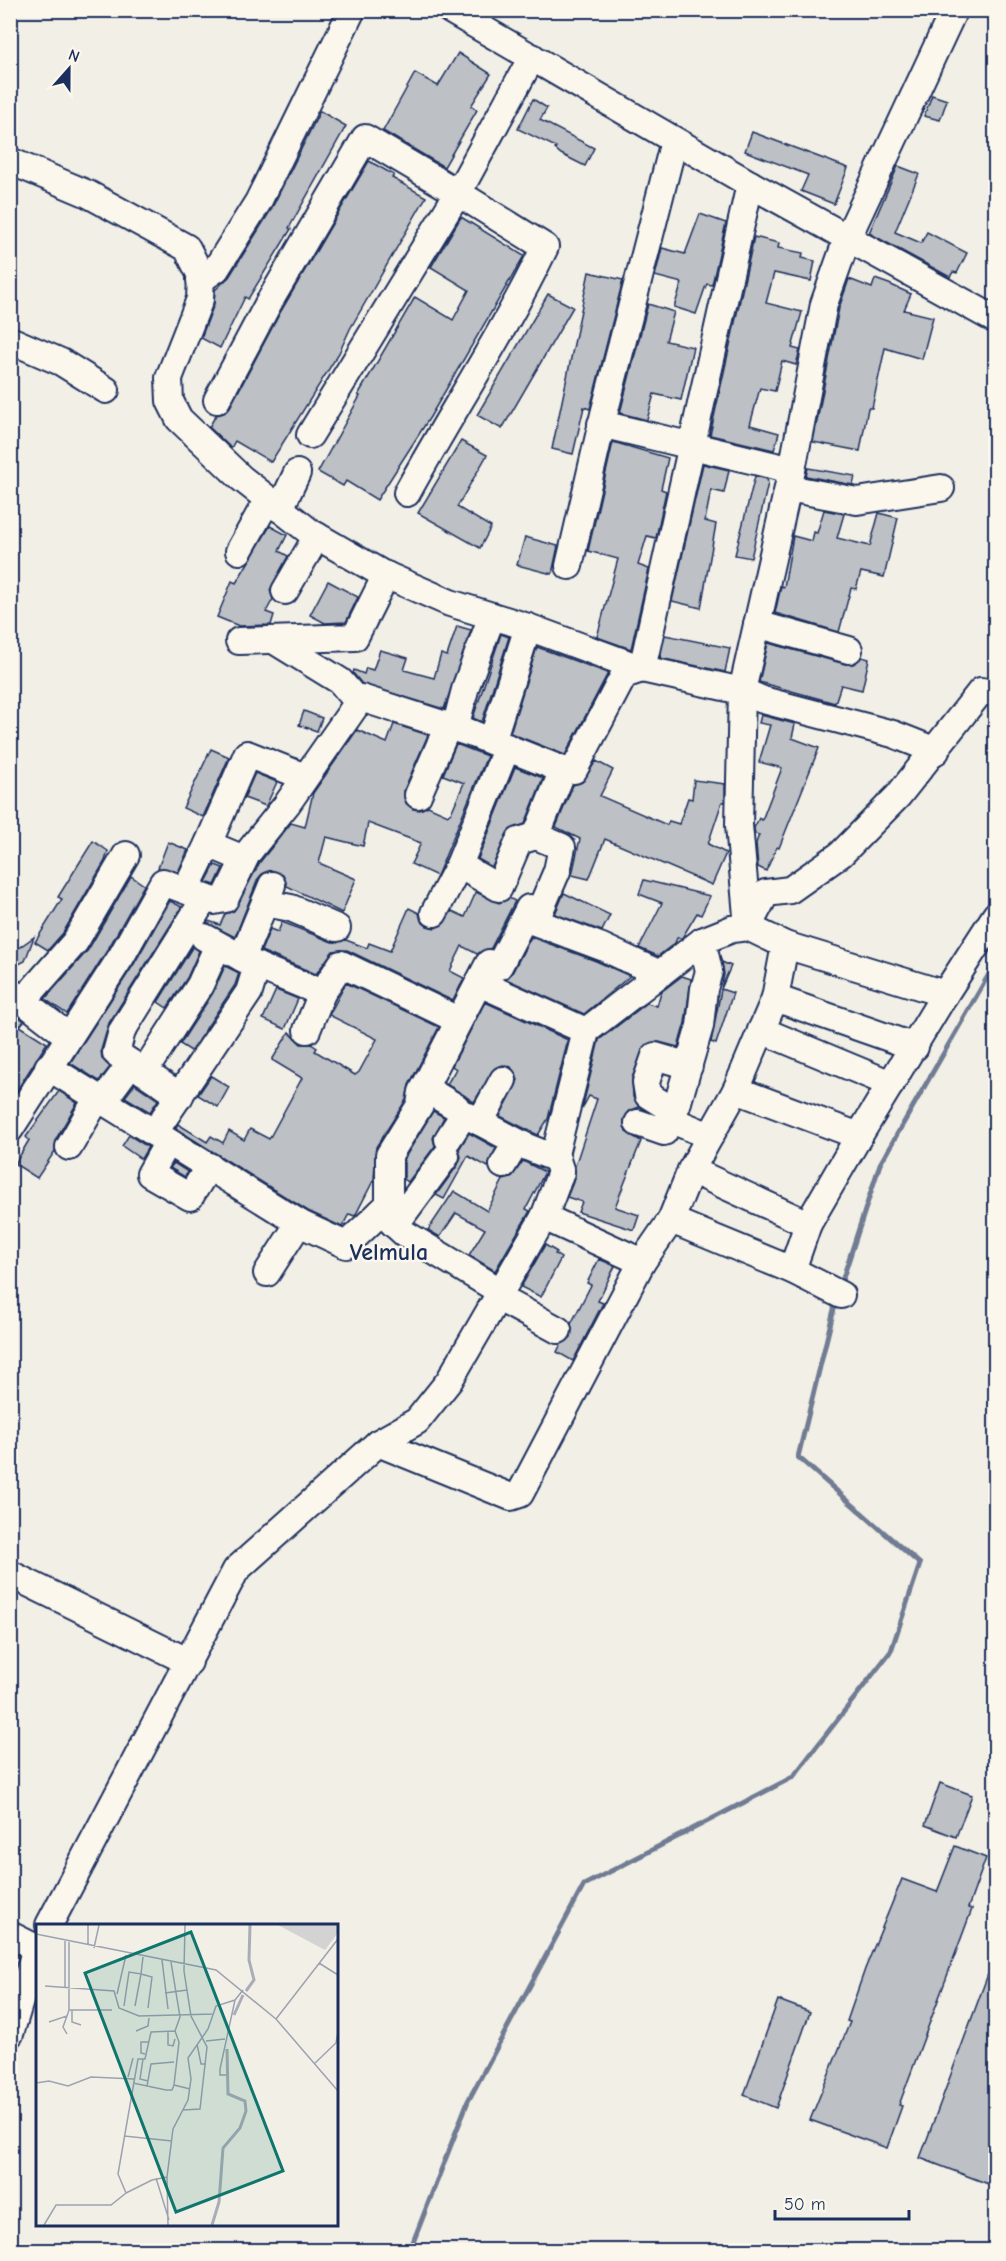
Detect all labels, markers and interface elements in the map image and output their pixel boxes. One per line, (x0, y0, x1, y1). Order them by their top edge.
north arrow (39, 39, 99, 99)
text: N (66, 46, 82, 66)
district label: Velmula (350, 1238, 428, 1266)
inset map (36, 1924, 338, 2225)
scale bar (775, 2183, 908, 2221)
text: 50 m (784, 2194, 826, 2215)

